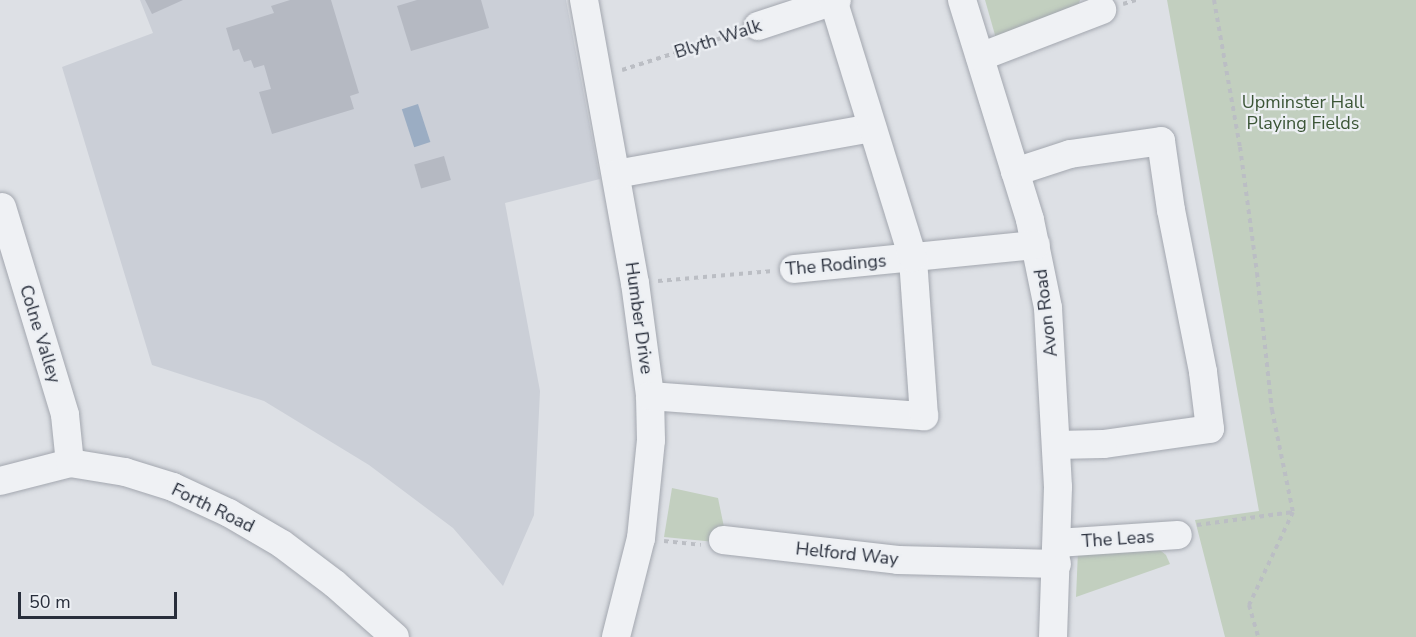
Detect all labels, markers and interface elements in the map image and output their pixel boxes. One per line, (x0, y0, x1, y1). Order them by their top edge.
street label: Blyth Walk (672, 15, 764, 63)
park label: Upminster Hall Playing Fields (1242, 92, 1364, 134)
street label: The Rodings (785, 250, 887, 280)
street label: Humber Drive (620, 261, 658, 375)
street label: Avon Road (1030, 268, 1062, 358)
street label: Colne Valley (15, 282, 65, 386)
street label: Forth Road (168, 479, 258, 537)
street label: The Leas (1081, 526, 1155, 552)
street label: Helford Way (795, 538, 899, 570)
scale bar (21, 580, 180, 618)
text: 50 m (29, 590, 71, 614)

